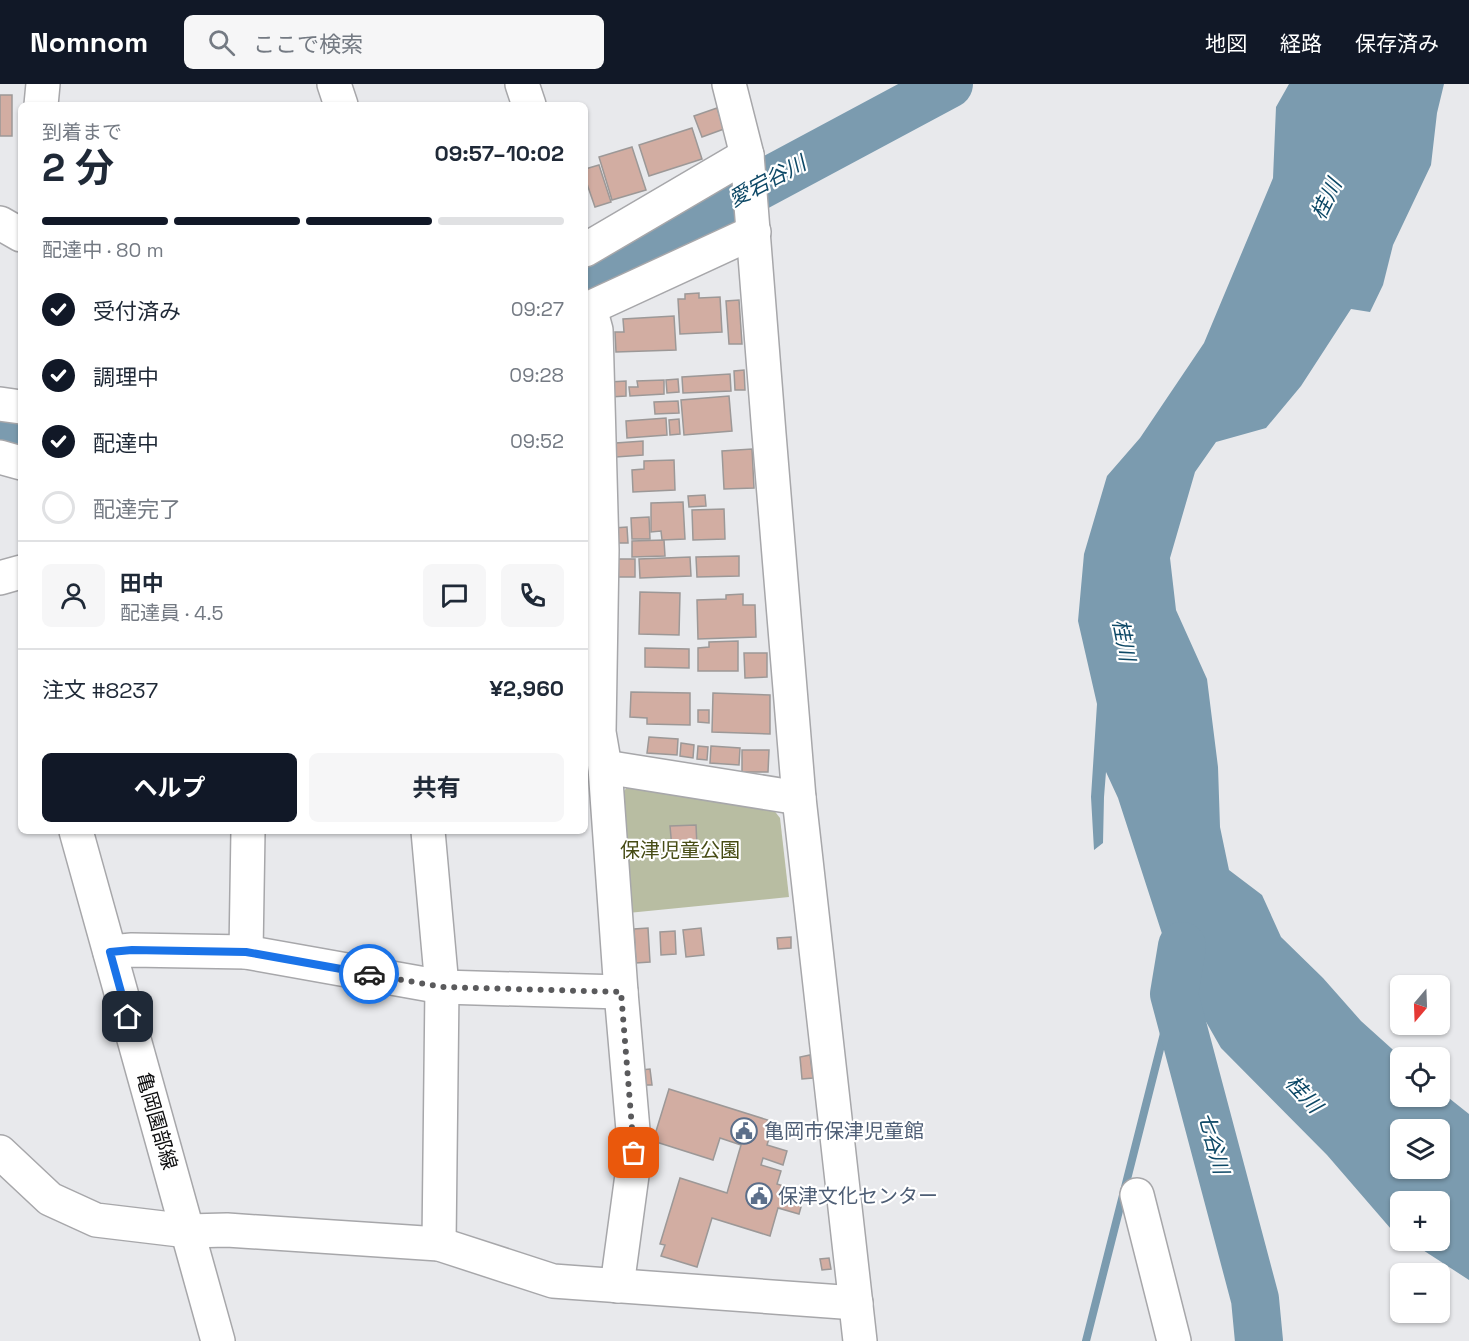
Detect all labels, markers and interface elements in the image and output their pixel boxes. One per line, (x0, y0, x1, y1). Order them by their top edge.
search box (184, 15, 604, 69)
text: Nomnom (30, 24, 148, 60)
icon: search (205, 26, 238, 59)
text: ここで検索 (253, 30, 363, 58)
text: 地図 (1205, 30, 1247, 57)
text: 経路 (1280, 30, 1322, 57)
text: 保存済み (1355, 30, 1439, 57)
text: 到着まで (42, 119, 122, 145)
text: 09:57–10:02 (434, 139, 564, 167)
text: 2 分 (42, 143, 114, 192)
water label: 愛宕谷川 (724, 148, 812, 213)
water label: 桂川 (1305, 172, 1348, 224)
text: 配達中 · 80 m (42, 237, 164, 263)
icon: check (42, 293, 75, 326)
text: 09:27 (511, 296, 564, 322)
text: 受付済み (93, 297, 181, 325)
icon: check (42, 359, 75, 392)
text: 09:28 (509, 362, 564, 388)
text: 調理中 (93, 363, 159, 391)
icon: check (42, 425, 75, 458)
text: 09:52 (510, 428, 564, 454)
text: 配達中 (93, 429, 159, 457)
text: 配達完了 (93, 495, 181, 523)
button: person (42, 564, 105, 627)
button: chat (423, 564, 486, 627)
button: phone (501, 564, 564, 627)
text: 田中 (120, 569, 164, 597)
text: 配達員 · 4.5 (120, 600, 224, 626)
water label: 桂川 (1107, 617, 1142, 665)
text: ¥2,960 (489, 674, 564, 702)
text: 注文 #8237 (42, 676, 158, 704)
button: ヘルプ (42, 753, 297, 822)
button: 共有 (309, 753, 564, 822)
park label: 保津児童公園 (620, 837, 740, 863)
courier (339, 944, 399, 1004)
icon: car (353, 958, 386, 991)
north arrow (1390, 975, 1450, 1035)
map controls (1390, 975, 1450, 1323)
pin (102, 991, 153, 1042)
icon: home (111, 1000, 144, 1033)
button: locate (1390, 1047, 1450, 1107)
street label: 亀岡園部線 (131, 1069, 183, 1173)
water label: 桂川 (1280, 1069, 1330, 1120)
water label: 七谷川 (1193, 1109, 1236, 1179)
public building icon: 亀岡市保津児童館 (729, 1116, 759, 1146)
place label: 亀岡市保津児童館 (764, 1118, 924, 1144)
button: layers (1390, 1119, 1450, 1179)
pin (608, 1127, 659, 1178)
icon: bag (617, 1136, 650, 1169)
public building icon: 保津文化センター (744, 1181, 774, 1211)
place label: 保津文化センター (778, 1183, 938, 1209)
button: + (1390, 1191, 1450, 1251)
button: − (1390, 1263, 1450, 1323)

